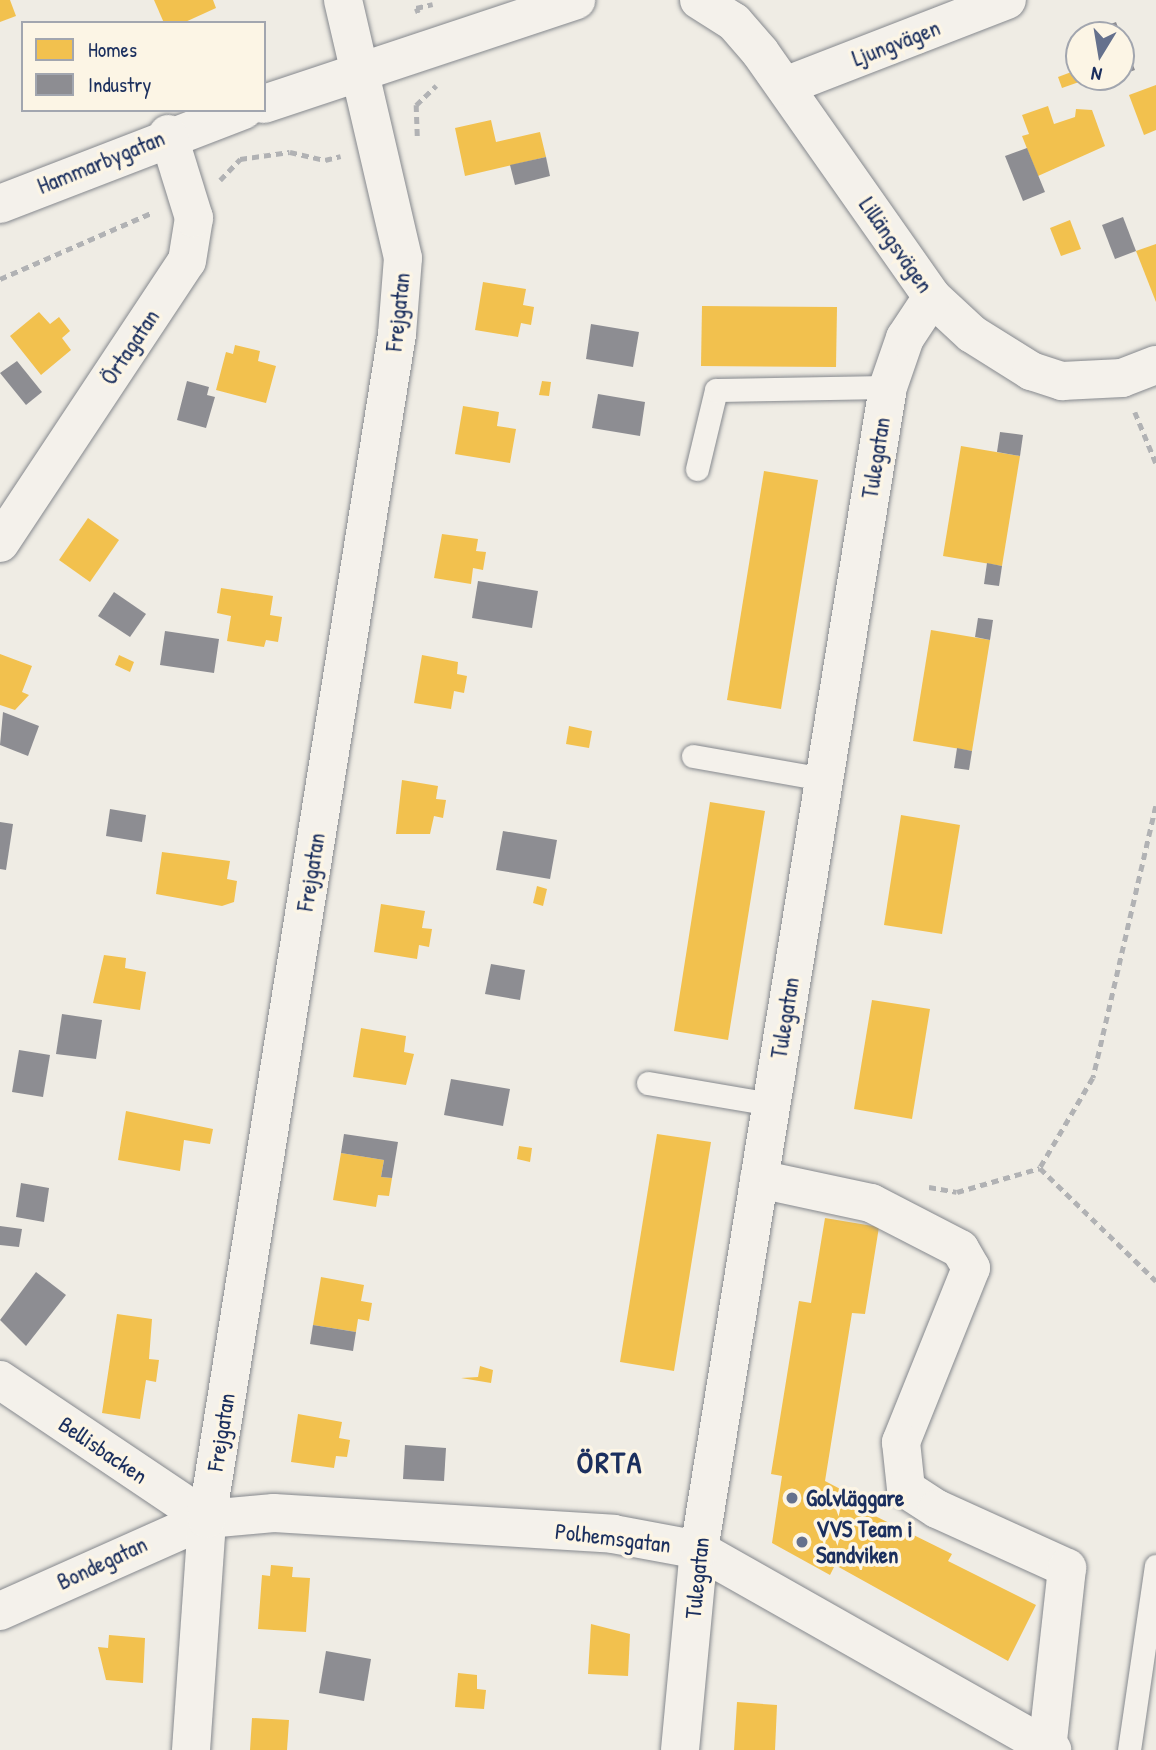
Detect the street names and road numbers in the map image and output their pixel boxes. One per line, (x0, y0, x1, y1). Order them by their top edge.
street label: Ljungvägen (848, 14, 944, 72)
street label: Hammarbygatan (33, 124, 169, 200)
street label: Lillängsvägen (853, 192, 939, 298)
street label: Frejgatan (380, 271, 416, 353)
street label: Örtagatan (95, 304, 165, 390)
street label: Tulegatan (856, 415, 896, 501)
street label: Frejgatan (291, 831, 331, 913)
street label: Tulegatan (765, 975, 805, 1061)
street label: Frejgatan (201, 1391, 241, 1473)
street label: Bellisbacken (53, 1410, 153, 1490)
street label: Polhemsgatan (554, 1517, 672, 1559)
street label: Bondegatan (53, 1530, 151, 1596)
street label: Tulegatan (679, 1536, 715, 1620)

